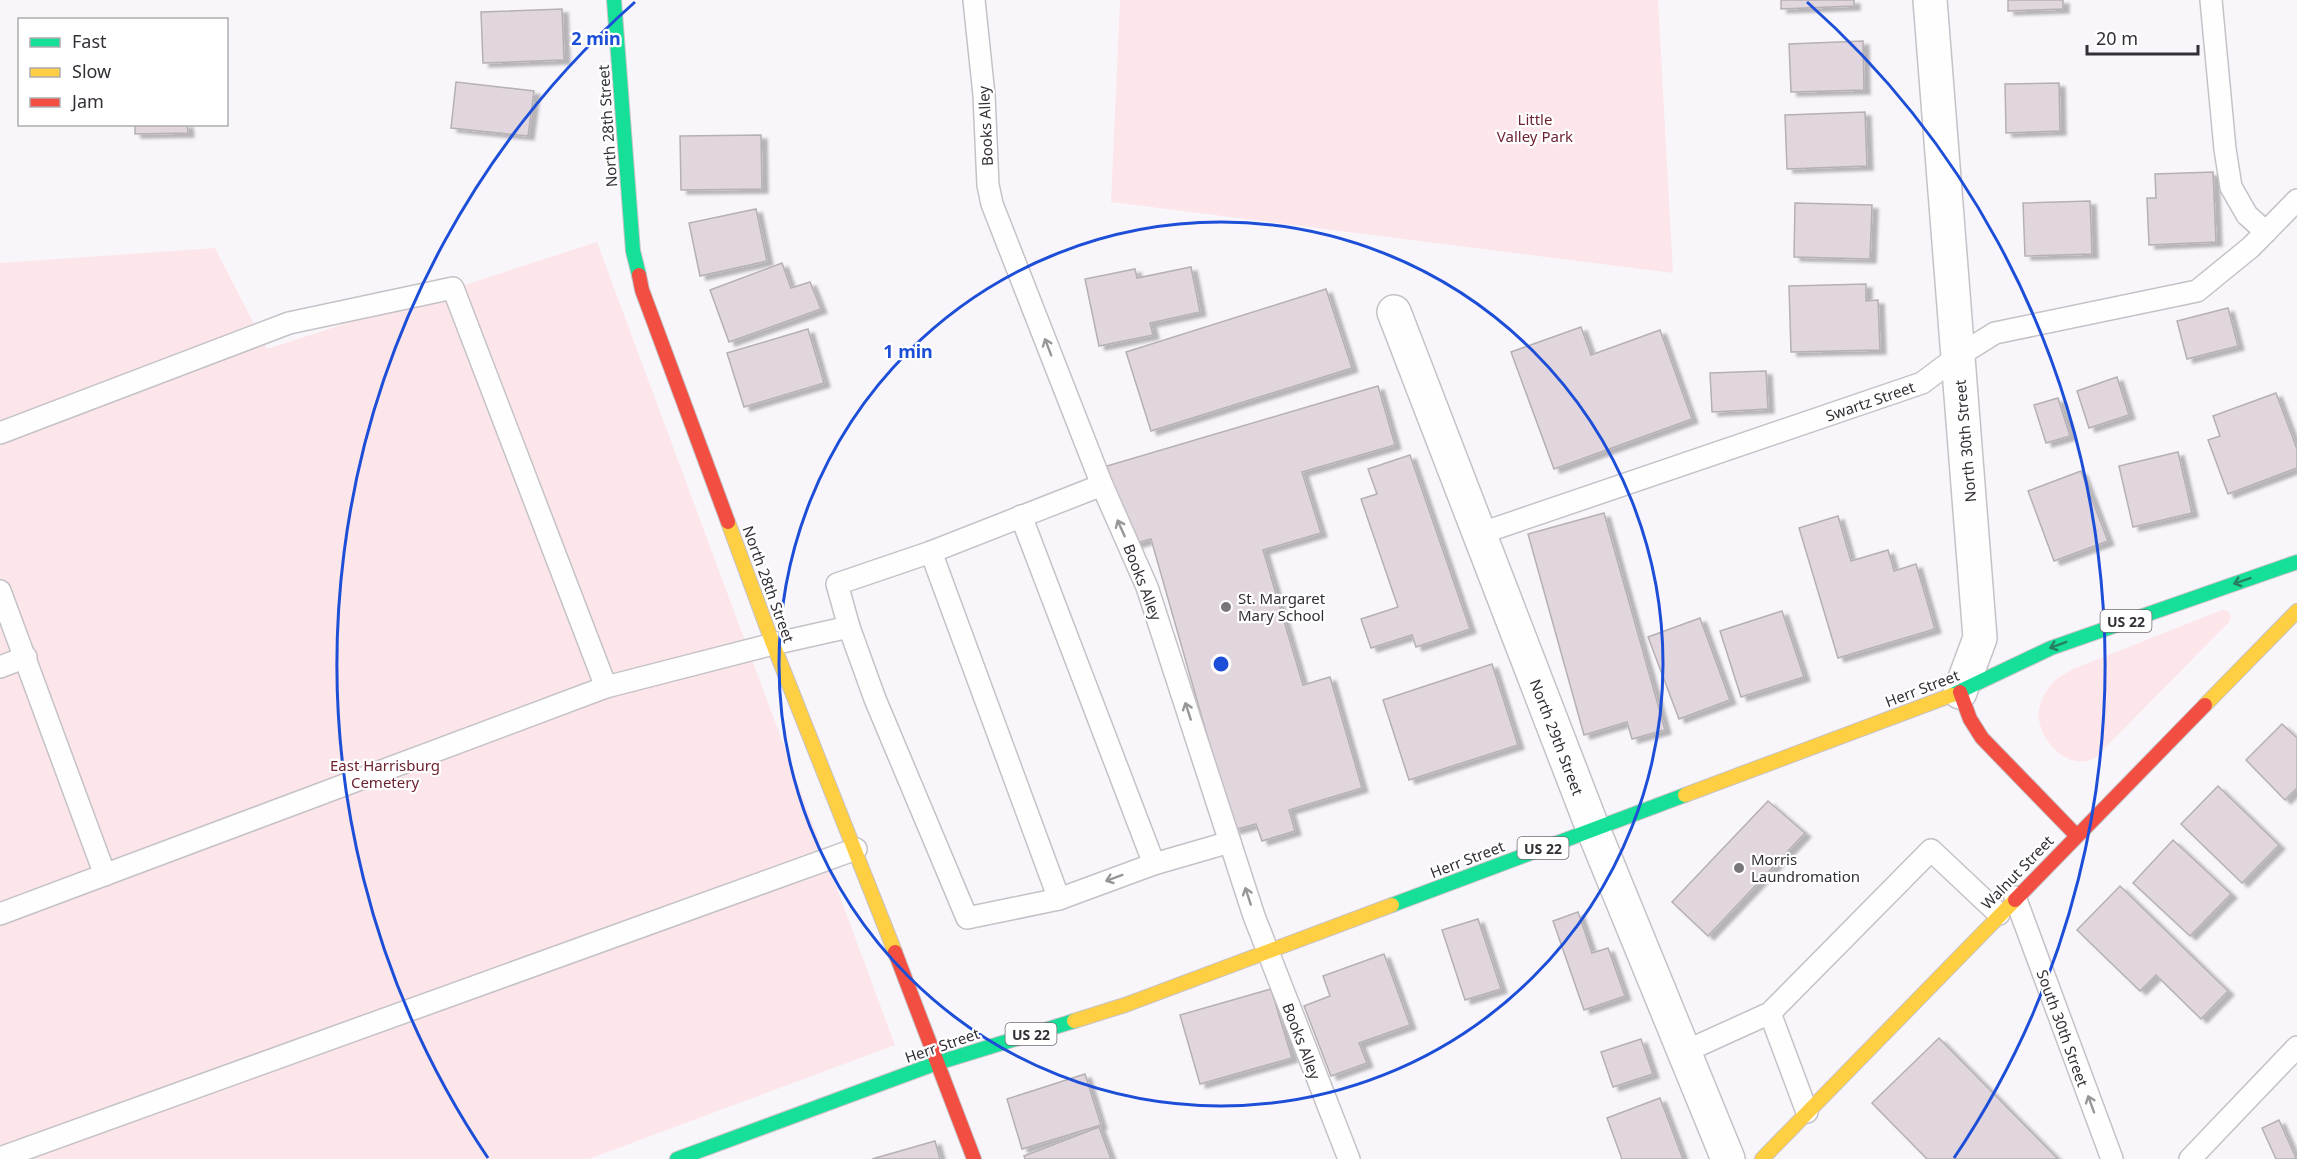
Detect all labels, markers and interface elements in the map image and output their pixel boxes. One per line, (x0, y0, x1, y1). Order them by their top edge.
legend (18, 18, 228, 126)
scale bar (2087, 18, 2198, 56)
text: 2 min (571, 26, 621, 50)
text: 20 m (2096, 26, 2138, 50)
text: Fast (72, 29, 107, 53)
text: Slow (72, 59, 111, 83)
street label: North 28th Street (593, 63, 621, 188)
street label: Books Alley (973, 85, 997, 167)
text: Jam (70, 89, 104, 113)
park label: Little Valley Park (1497, 109, 1573, 146)
one-way arrow (1042, 338, 1053, 357)
text: 1 min (883, 339, 933, 363)
street label: Swartz Street (1823, 376, 1918, 426)
street label: North 30th Street (1950, 378, 1980, 503)
one-way arrow (1115, 519, 1126, 537)
street label: North 28th Street (739, 523, 800, 646)
street label: Books Alley (1119, 541, 1167, 623)
one-way arrow (2233, 576, 2252, 587)
place label: St. Margaret Mary School (1238, 588, 1326, 625)
marker: St. Margaret Mary School (1219, 600, 1233, 614)
road number: US 22 (2100, 610, 2152, 632)
one-way arrow (2049, 641, 2068, 652)
centre of rings (1211, 654, 1231, 674)
street label: Herr Street (1882, 665, 1962, 711)
street label: North 29th Street (1526, 676, 1589, 798)
one-way arrow (1181, 702, 1192, 721)
park label: East Harrisburg Cemetery (330, 755, 440, 792)
street label: Walnut Street (1977, 830, 2058, 913)
street label: Herr Street (1427, 836, 1507, 882)
road number: US 22 (1518, 837, 1568, 859)
place label: Morris Laundromation (1751, 849, 1860, 886)
marker: Morris Laundromation (1732, 861, 1746, 875)
one-way arrow (1105, 874, 1124, 885)
one-way arrow (1242, 887, 1253, 906)
street label: South 30th Street (2033, 967, 2094, 1090)
street label: Books Alley (1278, 1000, 1326, 1082)
street label: Herr Street (902, 1023, 983, 1067)
road number: US 22 (1006, 1023, 1056, 1045)
one-way arrow (2085, 1095, 2096, 1114)

